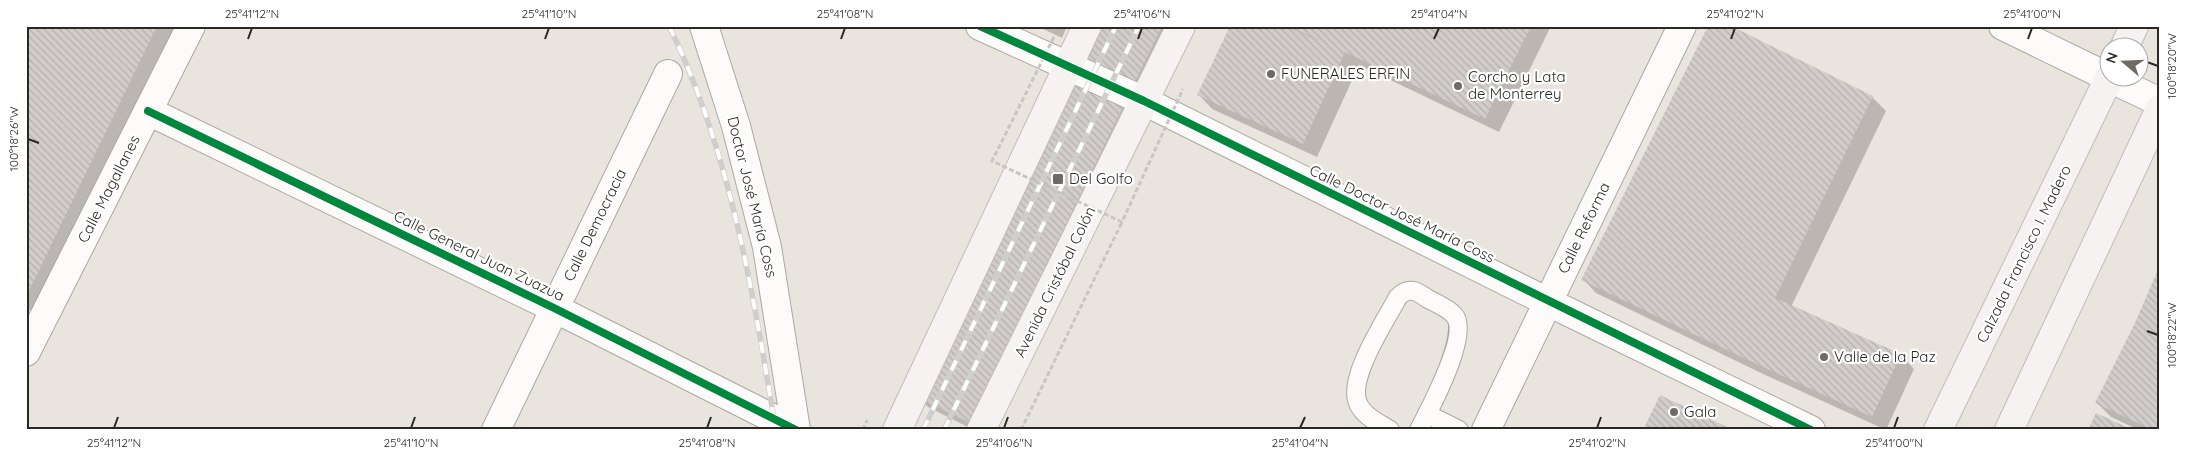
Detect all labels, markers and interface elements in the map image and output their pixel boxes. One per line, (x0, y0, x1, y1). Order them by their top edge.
text: 25°41'12"N (225, 6, 279, 21)
text: 25°41'10"N (521, 6, 577, 21)
text: 25°41'08"N (816, 6, 874, 21)
text: 25°41'06"N (1113, 6, 1171, 21)
text: 25°41'04"N (1411, 6, 1467, 21)
text: 25°41'02"N (1706, 6, 1764, 21)
text: 25°41'00"N (2003, 6, 2061, 21)
text: 100°18'20"W (2164, 33, 2179, 99)
north arrow (2098, 38, 2148, 88)
text: N (2102, 50, 2122, 66)
place label: FUNERALES ERFIN (1281, 64, 1410, 83)
place label: Corcho y Lata de Monterrey (1468, 67, 1566, 103)
marker: FUNERALES ERFIN (1265, 68, 1277, 80)
marker: Corcho y Lata de Monterrey (1452, 80, 1464, 92)
text: 100°18'26"W (6, 106, 21, 172)
street label: Doctor José María Coss (723, 114, 782, 279)
street label: Calle Magallanes (73, 132, 144, 246)
street label: Calle Doctor José María Coss (1307, 160, 1498, 267)
street label: Calzada Francisco I. Madero (1972, 162, 2075, 346)
street label: Calle Democracia (559, 165, 630, 284)
place label: Del Golfo (1069, 169, 1133, 188)
marker: Del Golfo (1051, 172, 1065, 186)
street label: Calle Reforma (1553, 179, 1614, 276)
street label: Avenida Cristóbal Colón (1010, 203, 1099, 360)
street label: Calle General Juan Zuazua (391, 206, 568, 305)
text: 100°18'22"W (2164, 302, 2179, 368)
place label: Valle de la Paz (1834, 347, 1936, 366)
marker: Valle de la Paz (1818, 351, 1830, 363)
place label: Gala (1684, 402, 1716, 421)
marker: Gala (1668, 406, 1680, 418)
text: 25°41'12"N (87, 435, 141, 450)
text: 25°41'10"N (383, 435, 439, 450)
text: 25°41'08"N (678, 435, 736, 450)
text: 25°41'06"N (975, 435, 1033, 450)
text: 25°41'04"N (1272, 435, 1328, 450)
text: 25°41'02"N (1568, 435, 1626, 450)
text: 25°41'00"N (1865, 435, 1923, 450)

